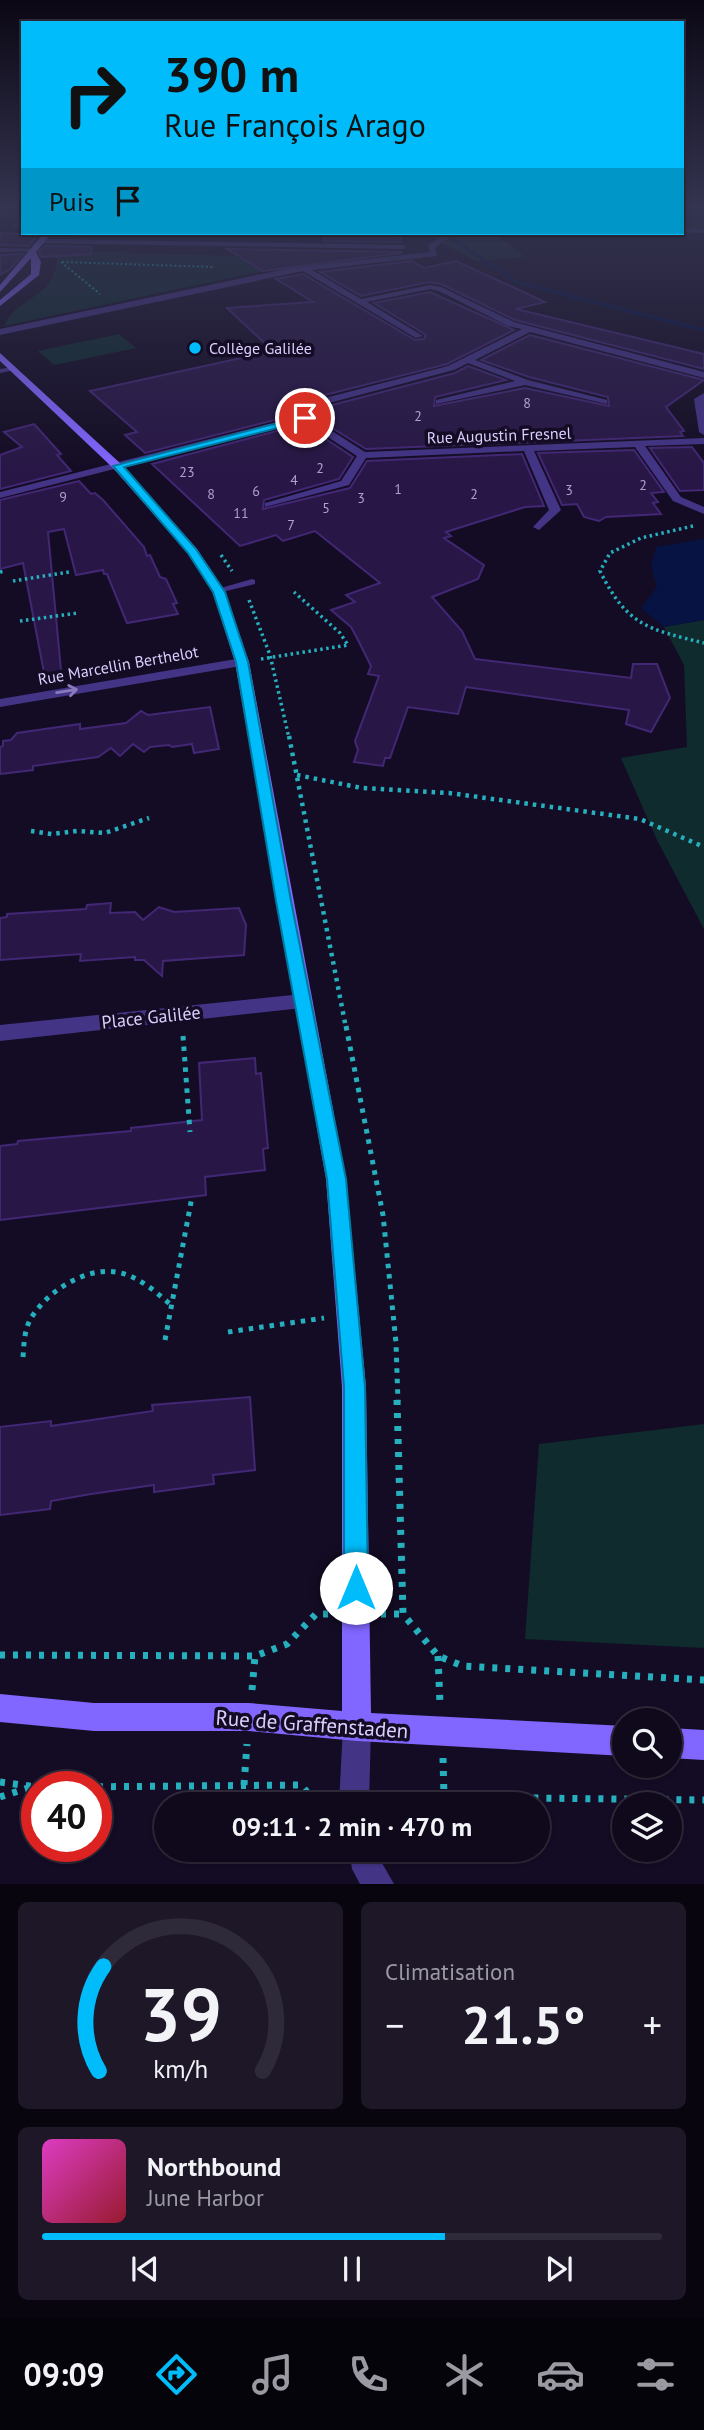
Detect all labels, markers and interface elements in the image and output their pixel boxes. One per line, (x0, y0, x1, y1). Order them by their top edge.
text: 390 m (164, 42, 299, 106)
icon: right (49, 49, 140, 140)
text: Rue François Arago (164, 104, 426, 146)
icon: arrive (109, 182, 147, 220)
text: Puis (49, 185, 95, 218)
place label: Collège Galilée (209, 338, 312, 358)
marker: Collège Galilée (187, 340, 203, 356)
pin (275, 388, 335, 448)
house number: 8 (523, 394, 531, 412)
icon: arrive (286, 399, 324, 437)
house number: 2 (414, 407, 422, 425)
street label: Rue Augustin Fresnel (426, 422, 572, 448)
house number: 2 (316, 459, 324, 477)
house number: 23 (179, 463, 195, 481)
house number: 4 (290, 471, 298, 489)
house number: 2 (639, 476, 647, 494)
house number: 1 (394, 480, 402, 498)
house number: 3 (565, 481, 573, 499)
house number: 6 (252, 482, 260, 500)
house number: 8 (207, 485, 215, 503)
house number: 2 (470, 485, 478, 503)
house number: 9 (59, 488, 67, 506)
house number: 3 (357, 489, 365, 507)
house number: 5 (322, 499, 330, 517)
house number: 11 (233, 504, 249, 522)
house number: 7 (287, 516, 295, 534)
street label: Rue Marcellin Berthelot (36, 641, 200, 689)
one-way arrow (55, 684, 78, 697)
street label: Place Galilée (100, 1000, 202, 1034)
position arrow (319, 1551, 393, 1625)
street label: Rue de Graffenstaden (215, 1704, 409, 1744)
map controls (612, 1708, 682, 1862)
button: search (612, 1708, 682, 1778)
speed limit sign: 40 (21, 1771, 112, 1862)
button: layers (612, 1792, 682, 1862)
text: 09:11 · 2 min · 470 m (232, 1810, 472, 1843)
text: Climatisation (385, 1957, 515, 1986)
text: 39 (139, 1968, 222, 2062)
text: 21.5° (462, 1991, 585, 2058)
text: − (385, 2000, 404, 2049)
text: + (643, 2000, 662, 2049)
text: km/h (153, 2053, 208, 2085)
text: Northbound (147, 2150, 281, 2183)
text: June Harbor (147, 2183, 264, 2212)
icon: previous (126, 2250, 164, 2288)
icon: pause (333, 2250, 371, 2288)
icon: next (540, 2250, 578, 2288)
icon: directions (152, 2350, 201, 2399)
icon: music (248, 2350, 297, 2399)
icon: phone (344, 2350, 393, 2399)
icon: climate (440, 2350, 489, 2399)
icon: car (536, 2350, 585, 2399)
icon: filters (631, 2350, 680, 2399)
text: 09:09 (23, 2353, 105, 2395)

